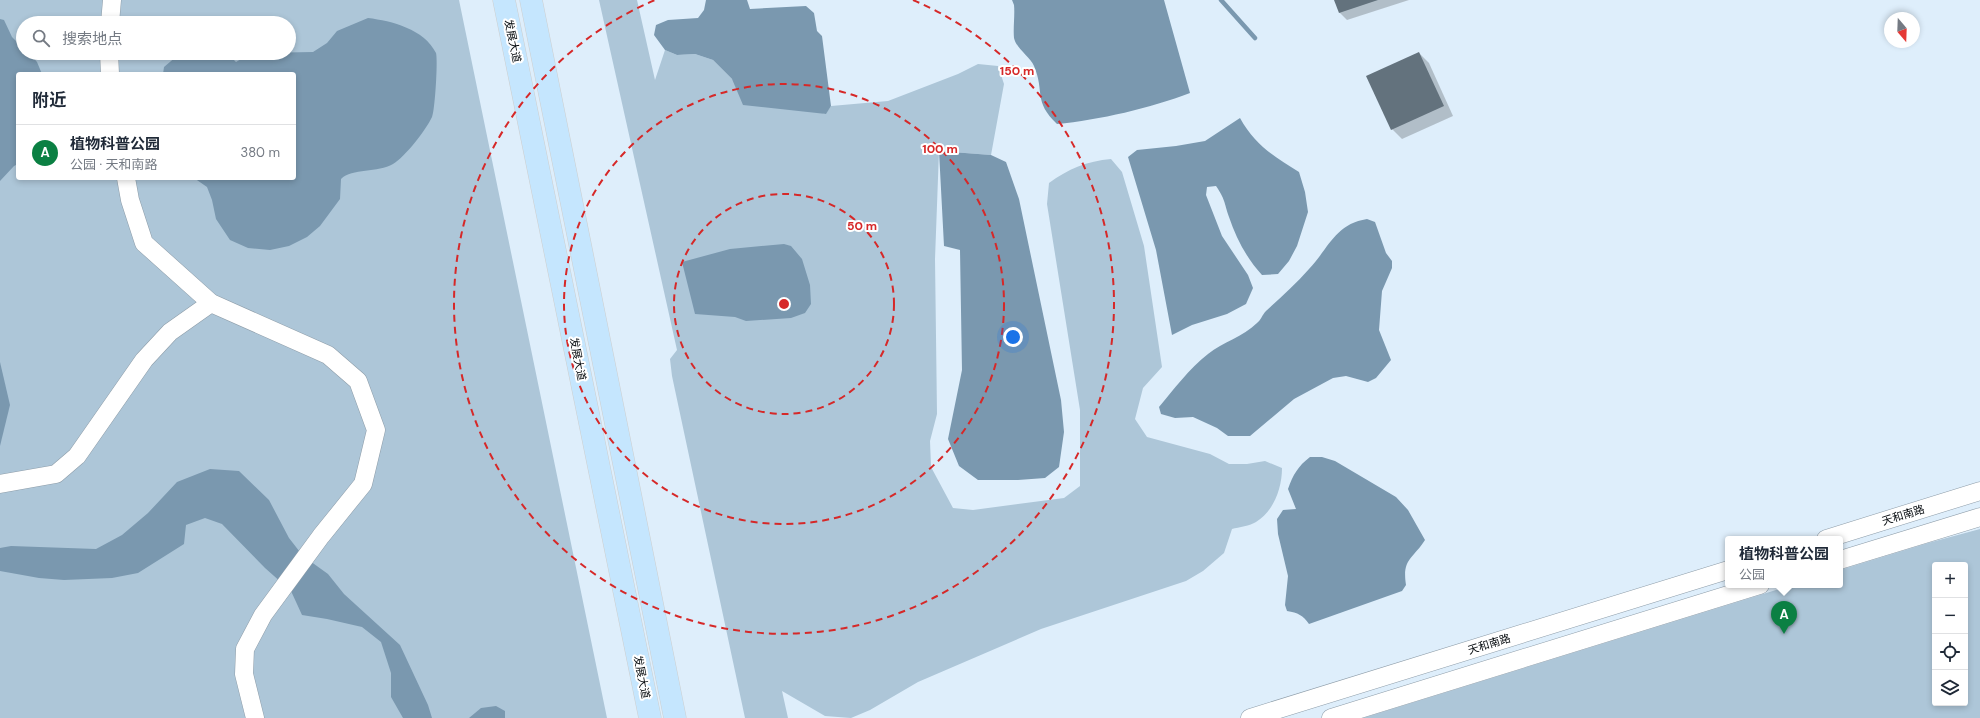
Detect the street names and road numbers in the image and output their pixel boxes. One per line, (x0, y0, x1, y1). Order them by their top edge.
street label: 发展大道 (502, 18, 524, 64)
street label: 发展大道 (567, 336, 589, 382)
street label: 天和南路 (1880, 502, 1926, 528)
street label: 天和南路 (1466, 631, 1512, 657)
street label: 发展大道 (631, 654, 653, 700)

